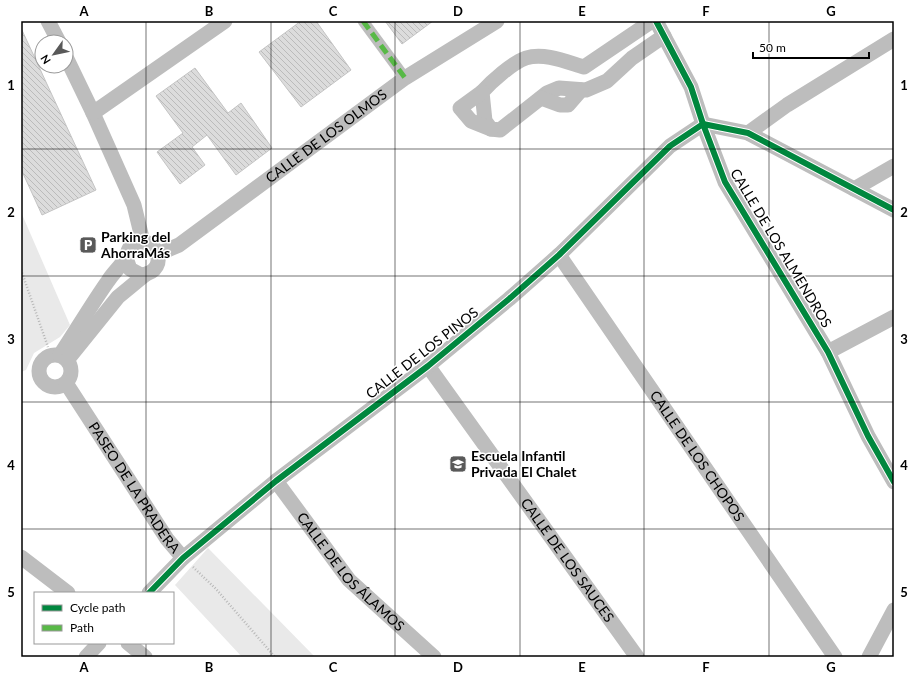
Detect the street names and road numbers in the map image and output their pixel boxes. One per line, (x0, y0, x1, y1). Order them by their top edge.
street label: CALLE DE LOS OLMOS (262, 85, 390, 186)
street label: CALLE DE LOS ALMENDROS (727, 165, 836, 330)
street label: CALLE DE LOS PINOS (362, 303, 481, 402)
street label: CALLE DE LOS CHOPOS (647, 387, 748, 525)
street label: PASEO DE LA PRADERA (86, 419, 184, 557)
street label: CALLE DE LOS SAUCES (518, 495, 618, 625)
street label: CALLE DE LOS ÁLAMOS (294, 509, 408, 634)

